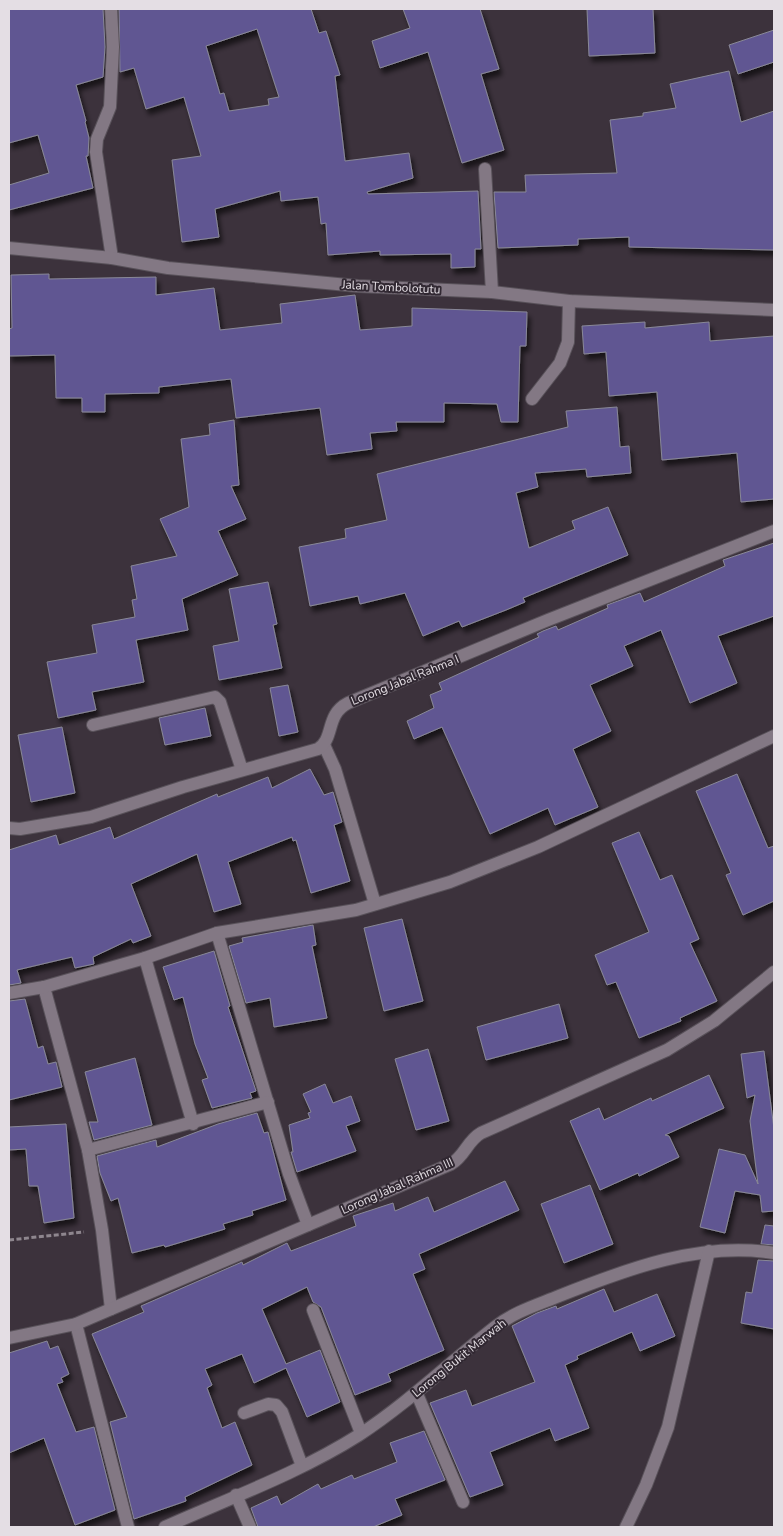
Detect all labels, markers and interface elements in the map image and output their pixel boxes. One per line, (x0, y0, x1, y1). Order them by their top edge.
street label: Jalan Tombolotutu (340, 276, 441, 298)
street label: Lorong Jabal Rahma I (349, 651, 461, 709)
street label: Lorong Jabal Rahma III (338, 1154, 456, 1218)
street label: Lorong Bukit Marwah (409, 1315, 509, 1401)

